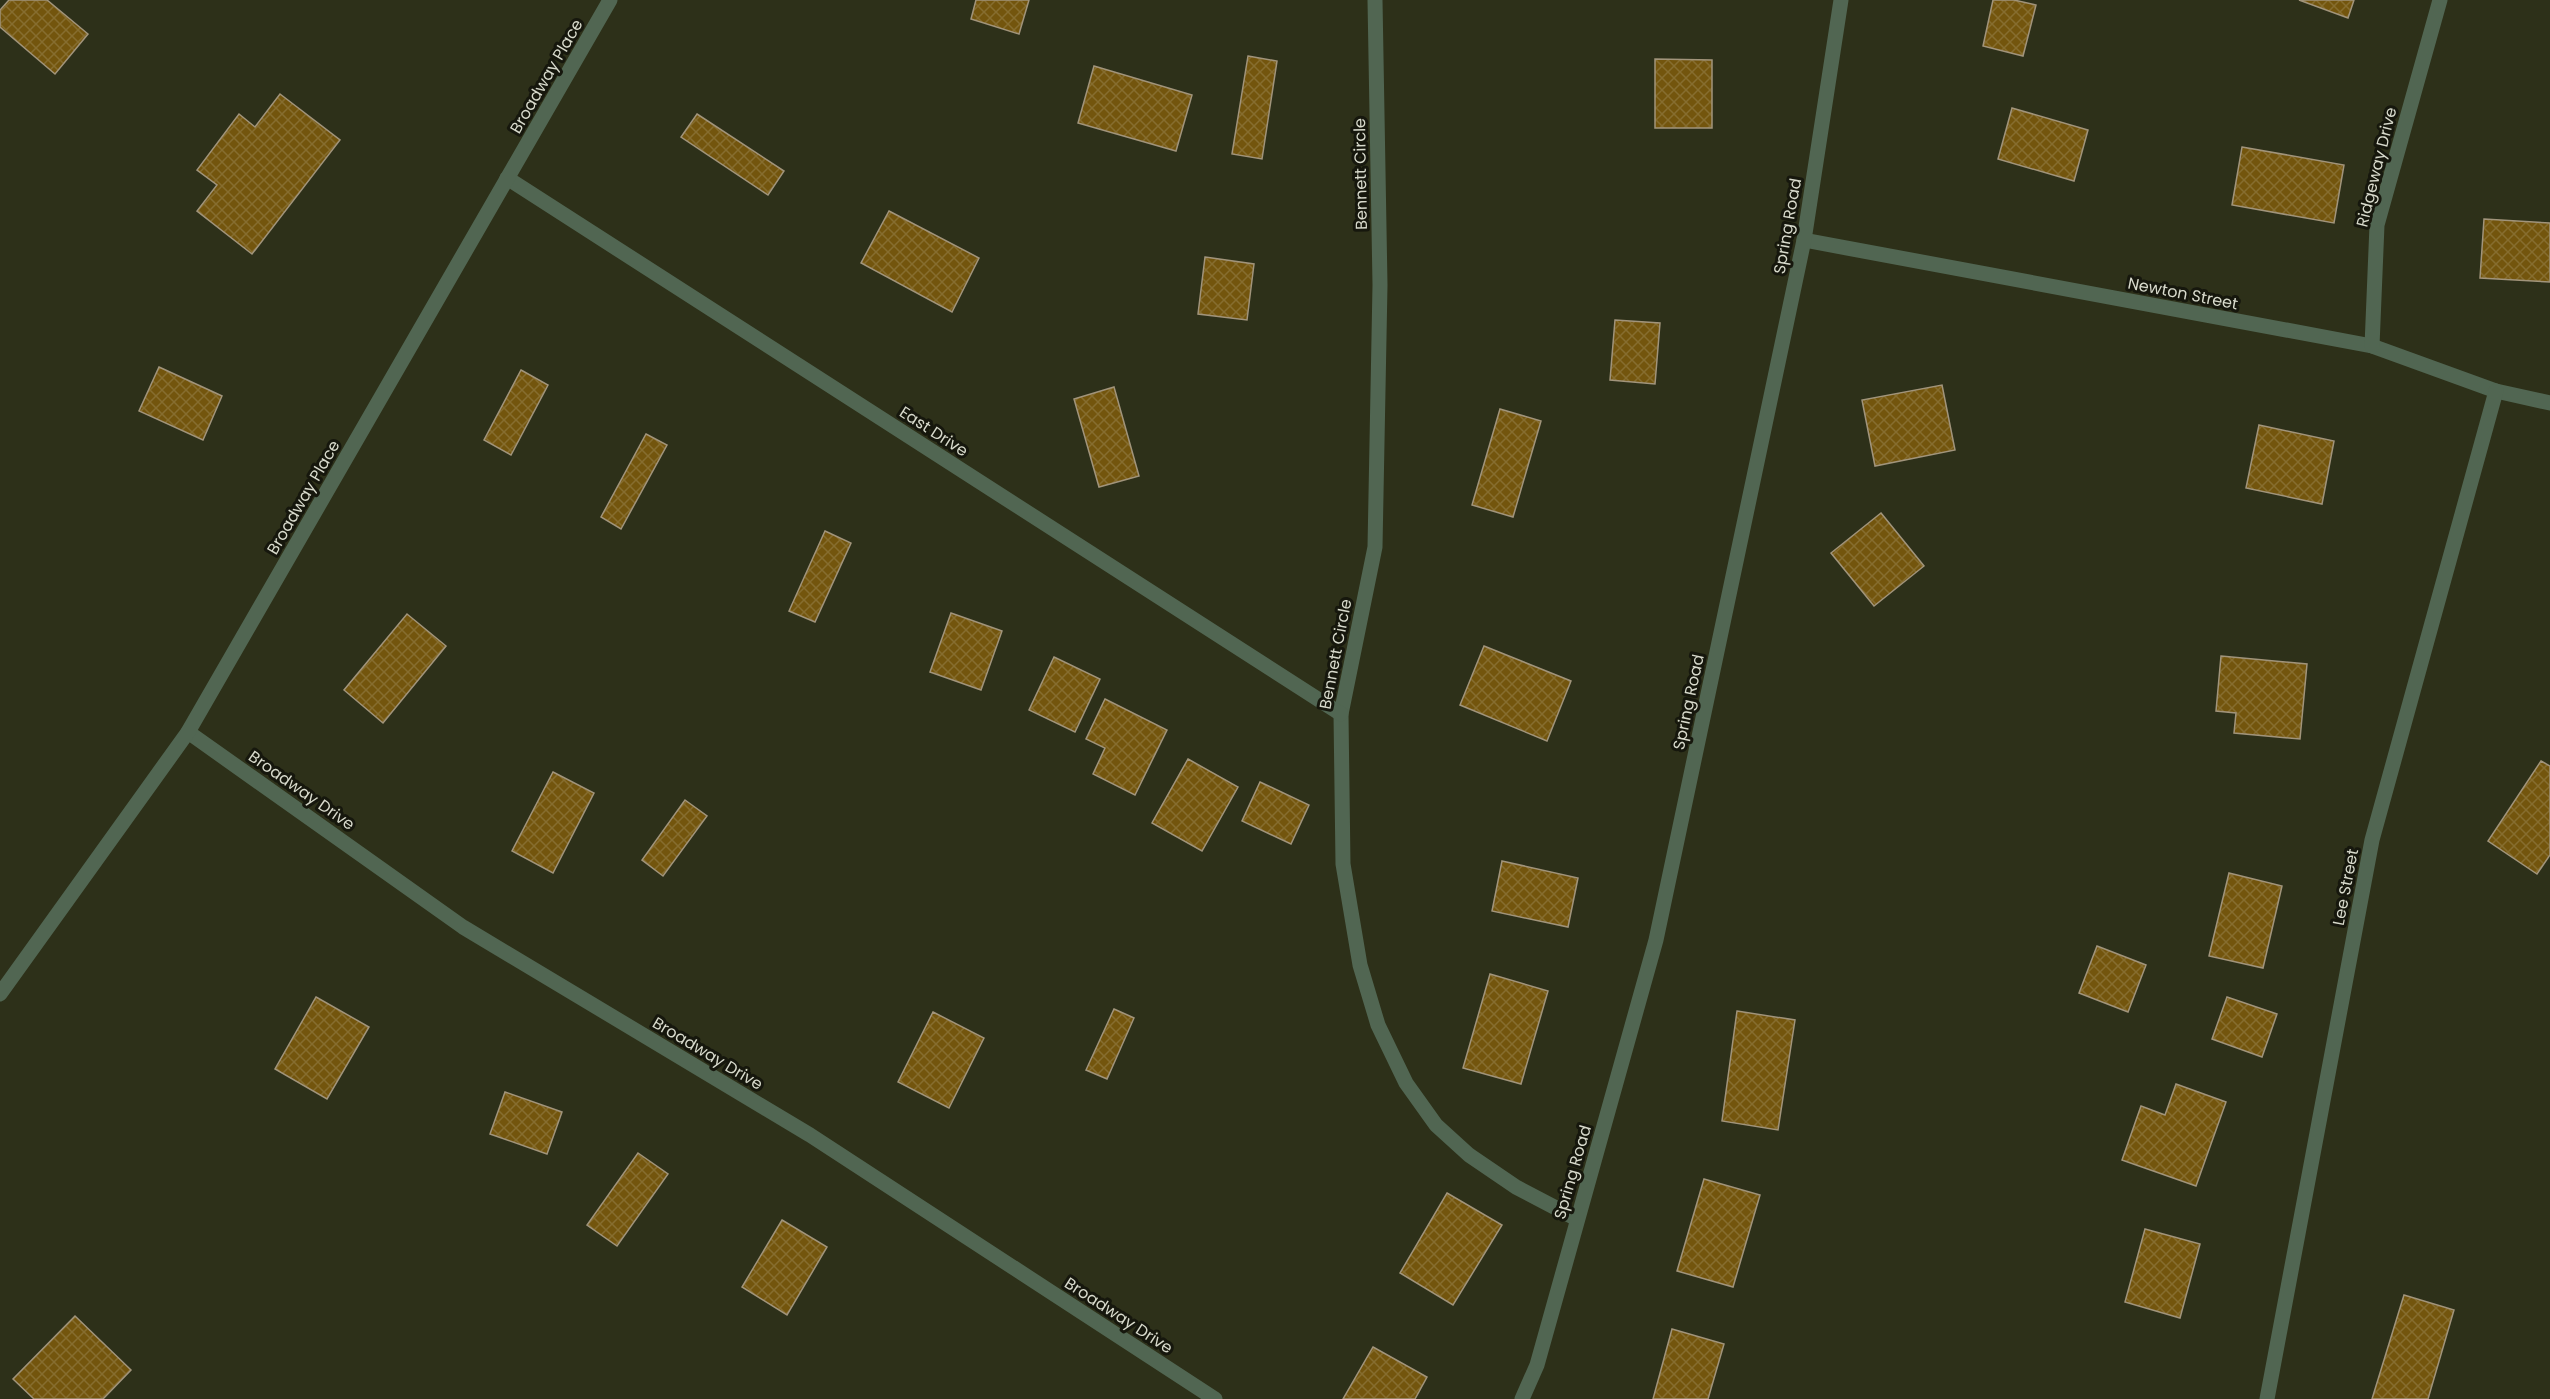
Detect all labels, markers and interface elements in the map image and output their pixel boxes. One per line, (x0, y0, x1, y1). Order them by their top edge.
street label: Broadway Place (504, 15, 589, 138)
street label: Ridgeway Drive (2351, 105, 2402, 229)
street label: Bennett Circle (1348, 118, 1373, 230)
street label: Spring Road (1768, 176, 1807, 276)
street label: Newton Street (2126, 272, 2240, 315)
street label: East Drive (895, 401, 973, 462)
street label: Broadway Place (261, 436, 346, 559)
street label: Bennett Circle (1314, 597, 1357, 711)
street label: Spring Road (1667, 652, 1710, 752)
street label: Broadway Drive (244, 745, 360, 836)
street label: Lee Street (2327, 847, 2364, 928)
street label: Broadway Drive (648, 1011, 767, 1096)
street label: Spring Road (1548, 1122, 1597, 1222)
street label: Broadway Drive (1060, 1272, 1177, 1359)

